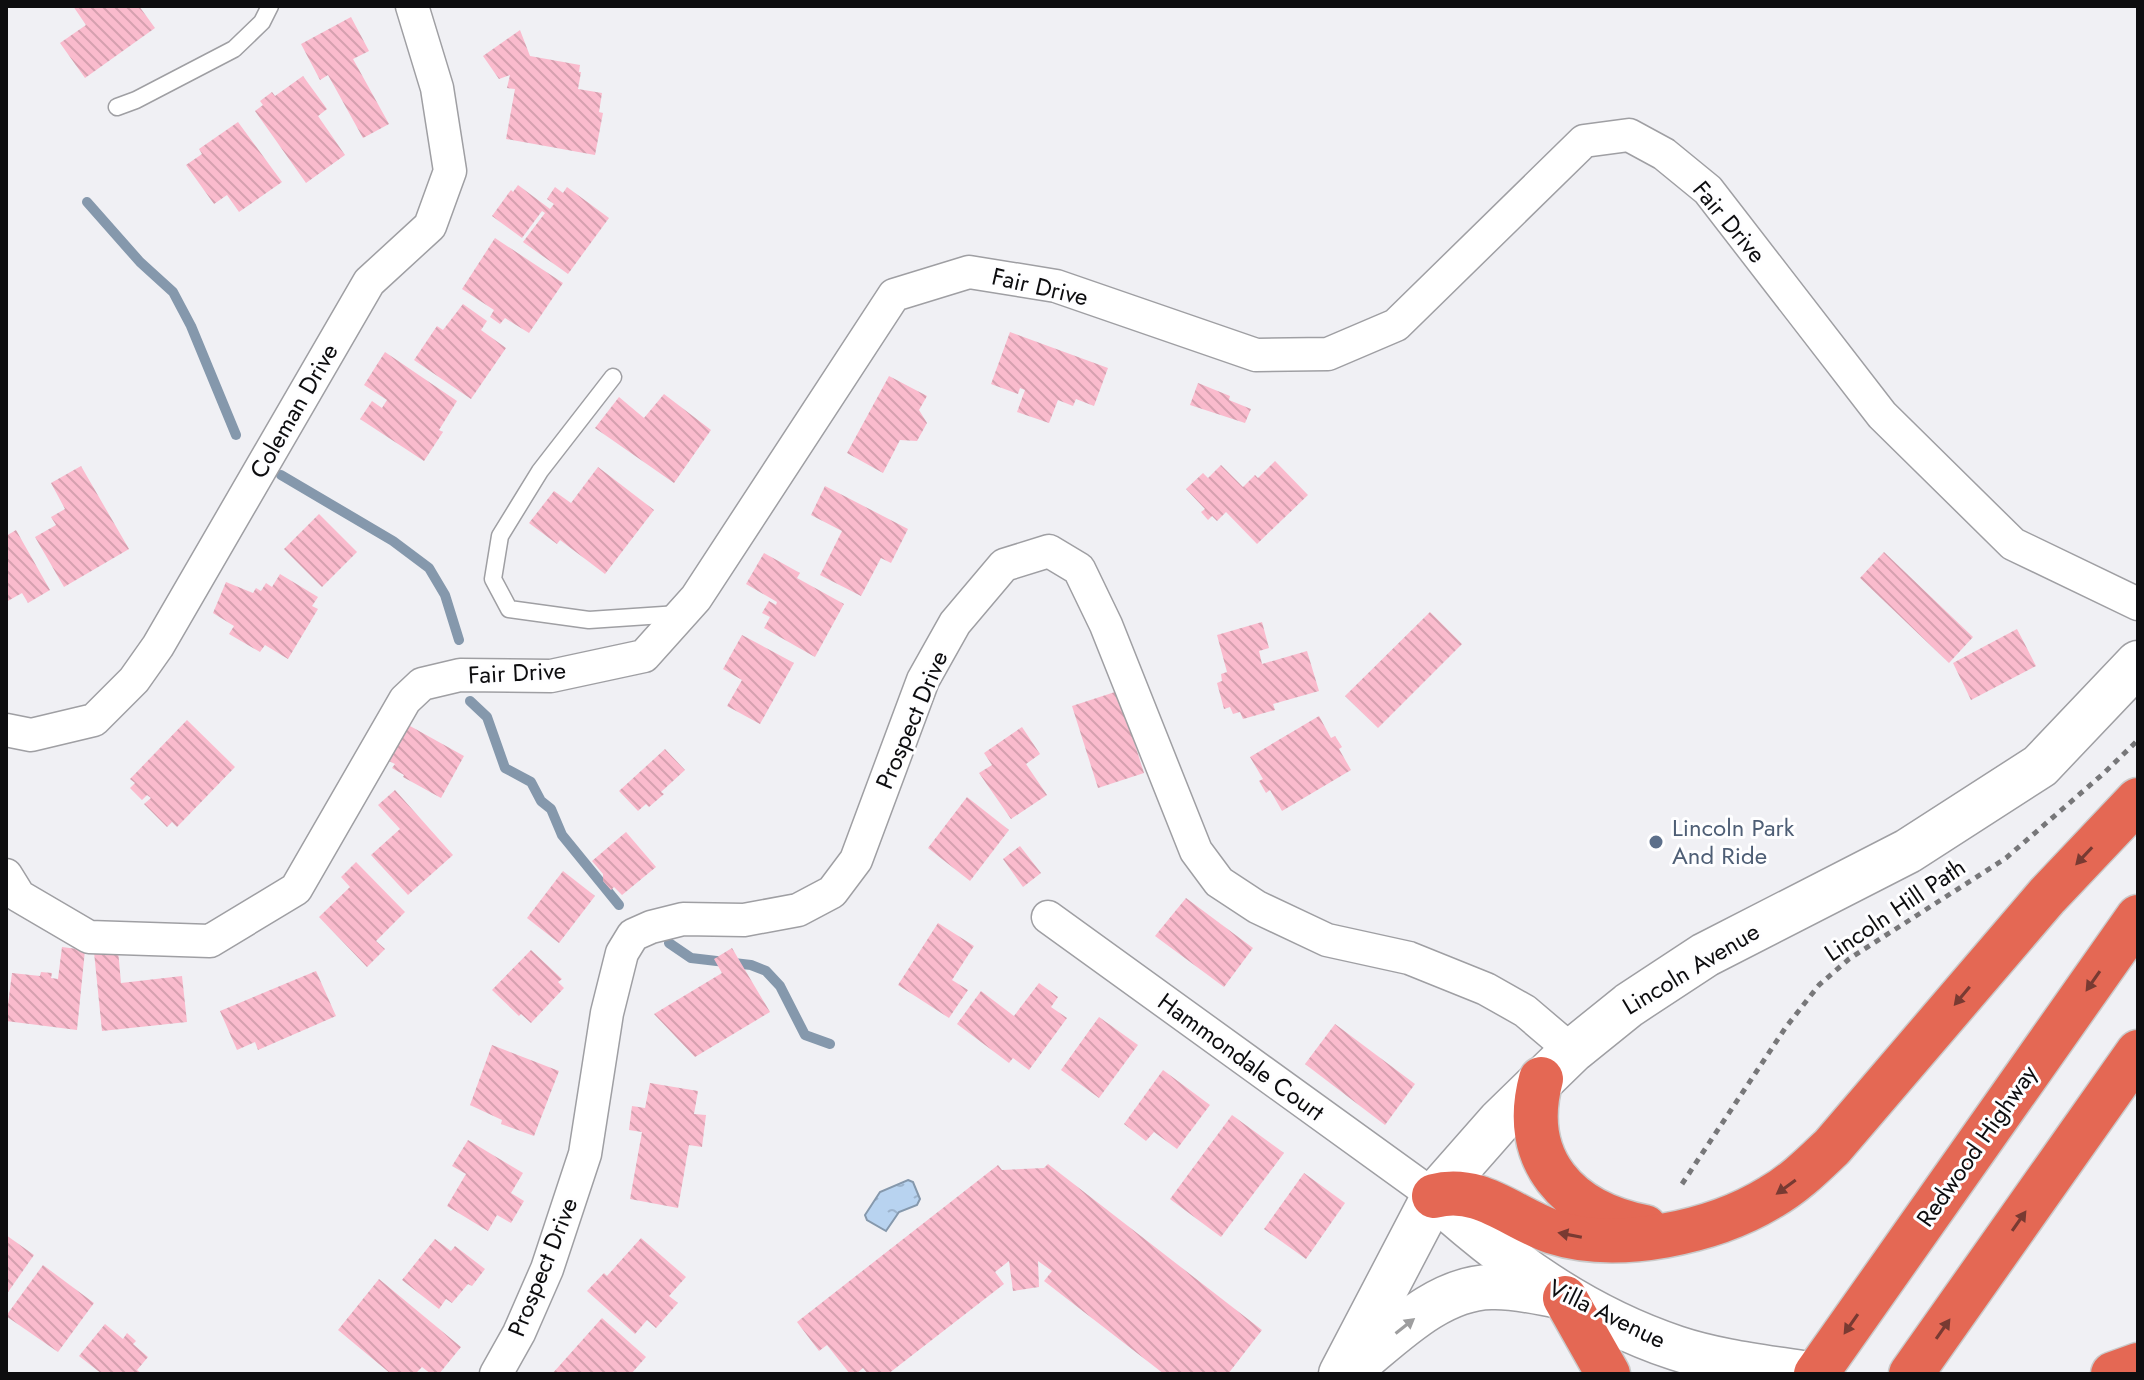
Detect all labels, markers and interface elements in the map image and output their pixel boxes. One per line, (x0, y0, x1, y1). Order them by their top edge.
street label: Fair Drive (1685, 173, 1774, 270)
street label: Fair Drive (989, 258, 1092, 315)
street label: Coleman Drive (241, 337, 346, 485)
street label: Prospect Drive (867, 645, 956, 794)
street label: Fair Drive (467, 652, 567, 693)
place label: Lincoln Park And Ride (1672, 810, 1795, 873)
marker: Lincoln Park And Ride (1647, 833, 1665, 851)
one-way arrow (2076, 847, 2094, 866)
street label: Lincoln Hill Path (1817, 849, 1972, 970)
street label: Lincoln Avenue (1616, 914, 1766, 1023)
one-way arrow (2086, 970, 2101, 991)
street label: Hammondale Court (1151, 984, 1332, 1129)
one-way arrow (1954, 986, 1971, 1006)
street label: Redwood Highway (1908, 1057, 2046, 1234)
one-way arrow (1776, 1179, 1797, 1194)
street label: Prospect Drive (499, 1192, 586, 1342)
one-way arrow (2011, 1210, 2026, 1231)
one-way arrow (1557, 1229, 1582, 1241)
street label: Villa Avenue (1543, 1270, 1672, 1357)
one-way arrow (1844, 1314, 1859, 1335)
one-way arrow (1395, 1319, 1415, 1335)
one-way arrow (1935, 1319, 1950, 1340)

